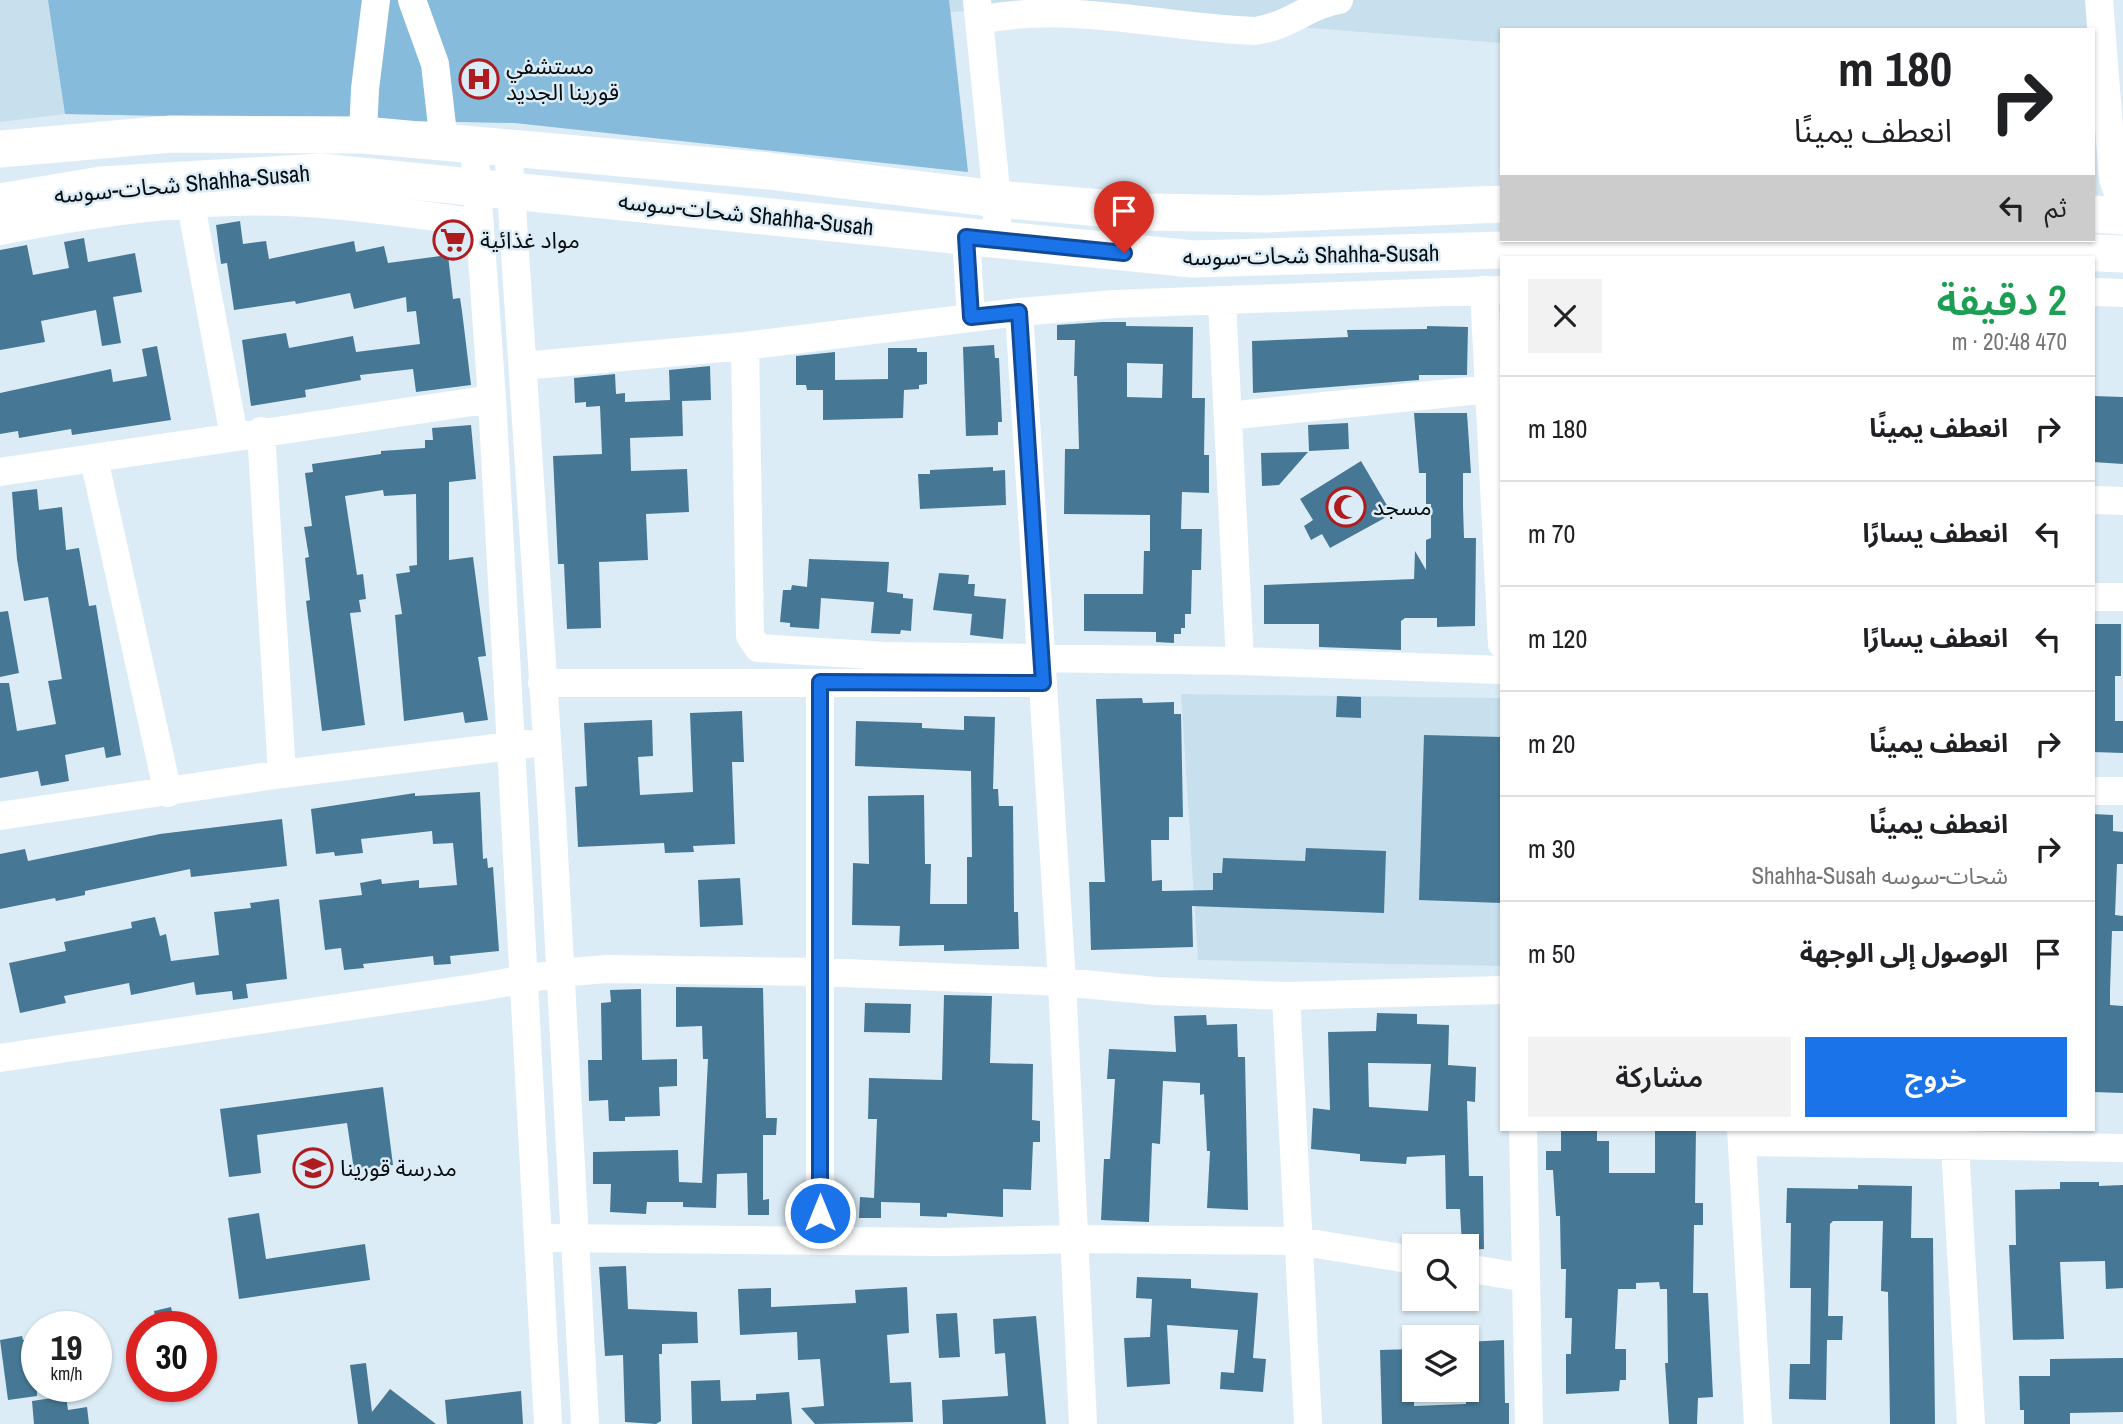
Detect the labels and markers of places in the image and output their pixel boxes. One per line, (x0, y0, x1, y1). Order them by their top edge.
place label: مستشفي قورينا الجديد (506, 50, 619, 107)
hospital icon: مستشفي قورينا الجديد (458, 58, 500, 100)
pin (1094, 181, 1154, 253)
supermarket icon: مواد غذائية (432, 219, 474, 261)
place label: مواد غذائية (480, 224, 580, 255)
mosque icon: مسجد (1325, 486, 1367, 528)
place label: مسجد (1373, 491, 1432, 522)
school or university icon: مدرسة قورينا (292, 1147, 334, 1189)
place label: مدرسة قورينا (340, 1152, 457, 1183)

